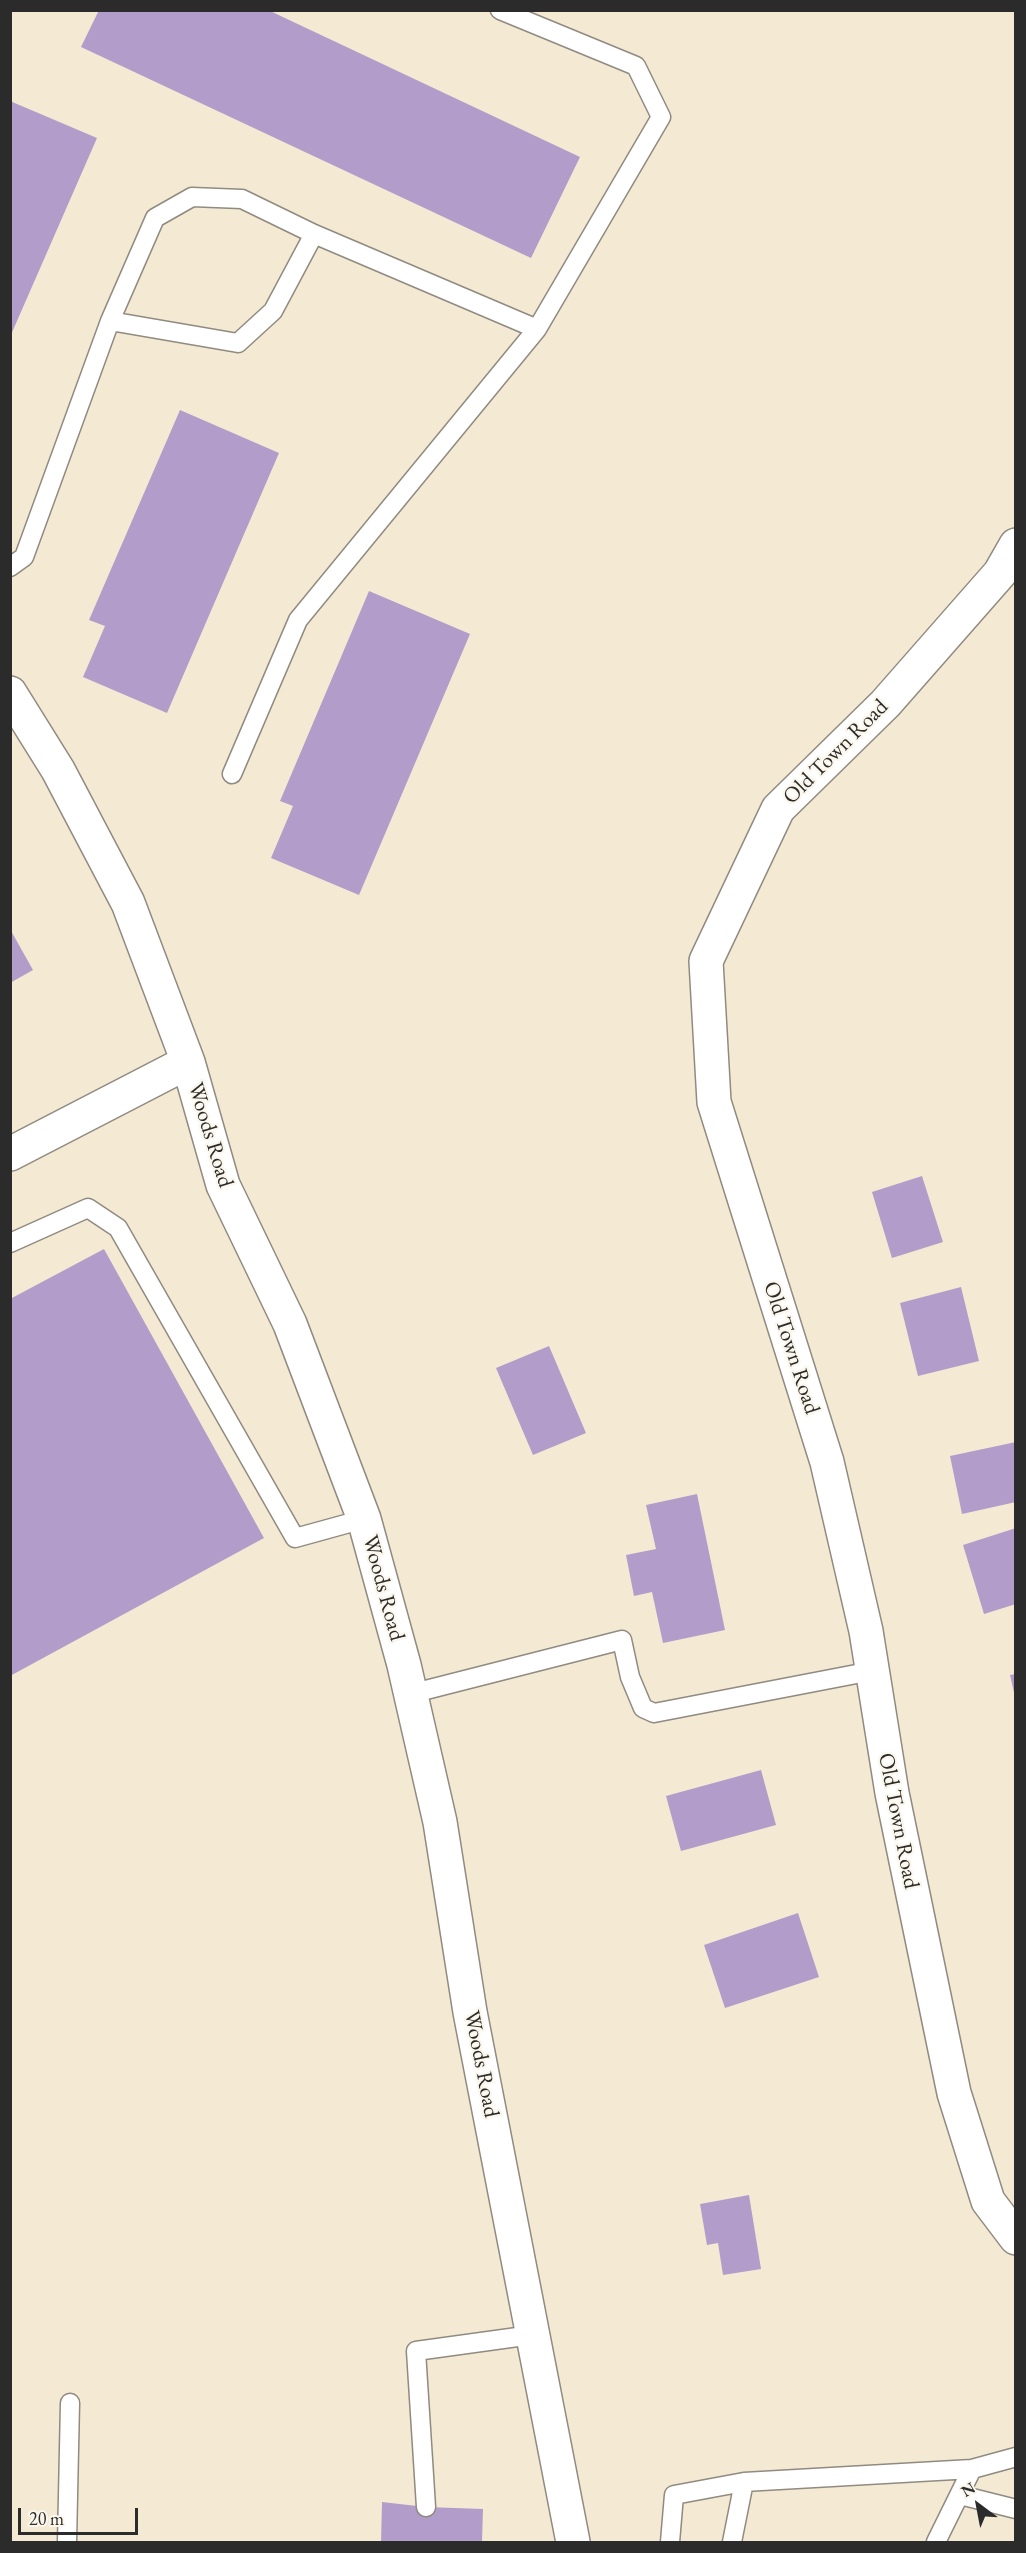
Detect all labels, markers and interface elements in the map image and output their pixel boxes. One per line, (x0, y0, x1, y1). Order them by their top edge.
street label: Old Town Road (778, 694, 894, 810)
street label: Woods Road (182, 1079, 238, 1191)
street label: Old Town Road (757, 1278, 825, 1418)
street label: Woods Road (356, 1532, 410, 1644)
street label: Old Town Road (872, 1751, 924, 1891)
street label: Woods Road (458, 2008, 504, 2120)
north arrow (948, 2475, 1008, 2535)
text: N (957, 2477, 979, 2502)
scale bar (21, 2496, 141, 2534)
text: 20 m (29, 2507, 64, 2530)

